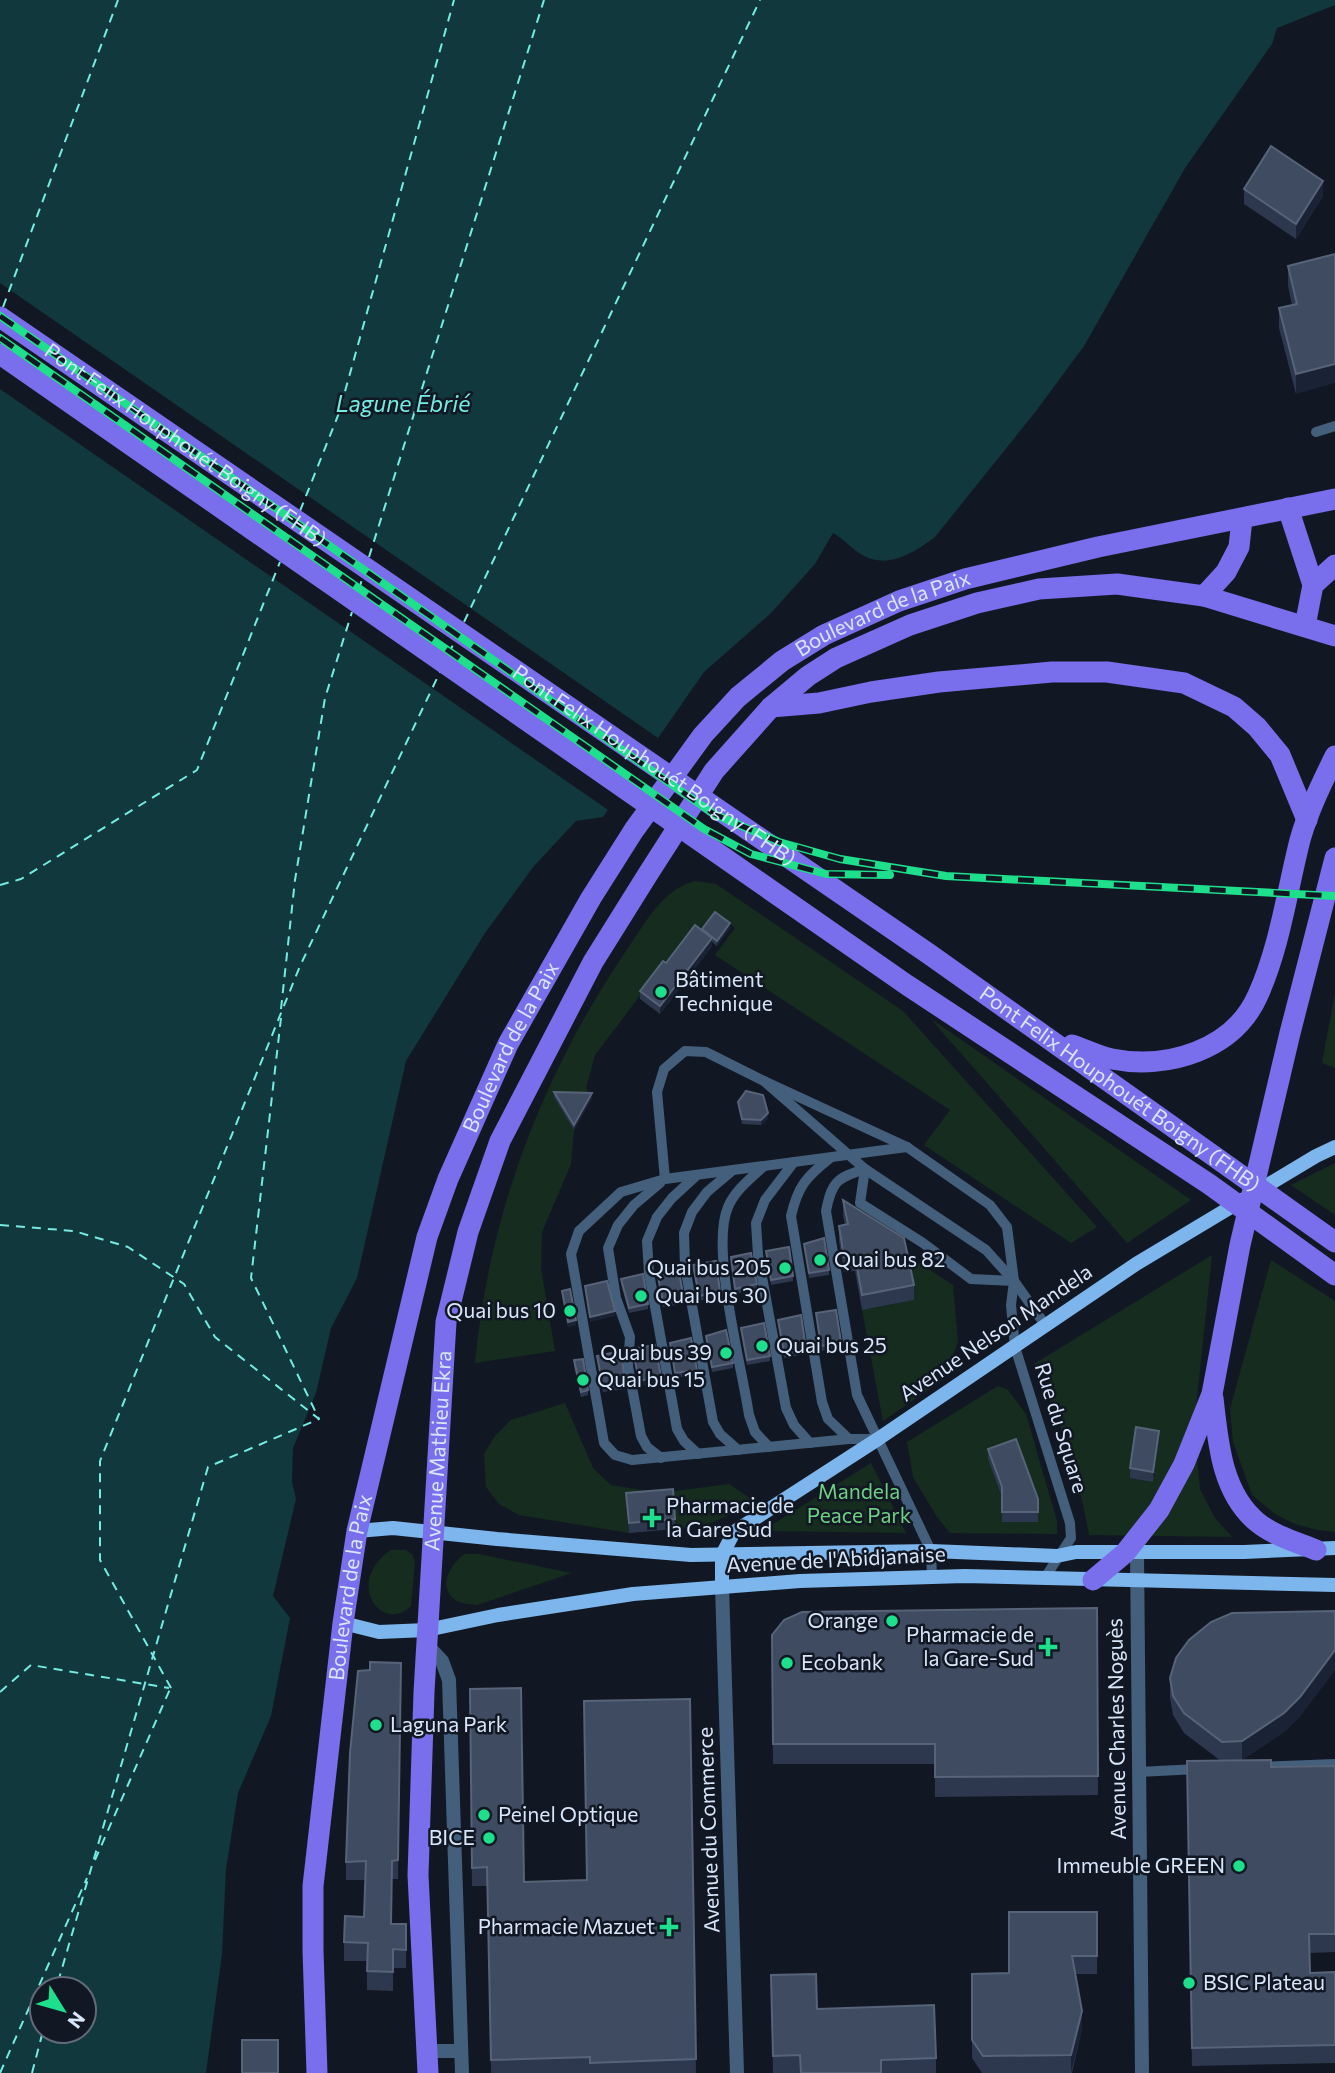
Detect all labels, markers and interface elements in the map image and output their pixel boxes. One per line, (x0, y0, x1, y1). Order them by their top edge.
street label: Pont Felix Houphouét Boigny (FHB) (40, 337, 332, 551)
water label: Lagune Ébrié (336, 389, 471, 417)
street label: Boulevard de la Paix (790, 564, 973, 661)
street label: Pont Felix Houphouét Boigny (FHB) (508, 658, 801, 870)
street label: Boulevard de la Paix (456, 957, 563, 1136)
place label: Bâtiment Technique (675, 966, 773, 1015)
street label: Pont Felix Houphouét Boigny (FHB) (975, 980, 1265, 1196)
marker: Bâtiment Technique (653, 984, 669, 1000)
place label: Quai bus 82 (834, 1246, 945, 1271)
marker: Quai bus 82 (812, 1252, 828, 1268)
place label: Quai bus 205 (647, 1254, 771, 1279)
street label: Avenue Nelson Mandela (894, 1258, 1096, 1406)
marker: Quai bus 205 (777, 1260, 793, 1276)
place label: Quai bus 30 (655, 1282, 768, 1307)
marker: Quai bus 30 (633, 1288, 649, 1304)
place label: Quai bus 10 (446, 1297, 556, 1322)
marker: Quai bus 10 (562, 1303, 578, 1319)
place label: Quai bus 25 (776, 1332, 887, 1357)
marker: Quai bus 25 (754, 1338, 770, 1354)
place label: Quai bus 39 (600, 1339, 712, 1364)
marker: Quai bus 39 (718, 1345, 734, 1361)
street label: Avenue Mathieu Ekra (418, 1350, 455, 1552)
street label: Rue du Square (1031, 1359, 1094, 1496)
place label: Quai bus 15 (597, 1366, 705, 1391)
marker: Quai bus 15 (575, 1372, 591, 1388)
park label: Mandela Peace Park (807, 1478, 911, 1527)
street label: Boulevard de la Paix (323, 1492, 376, 1682)
place label: Pharmacie de la Gare Sud (666, 1492, 794, 1541)
marker: Pharmacie de la Gare Sud (644, 1510, 660, 1526)
street label: Avenue de l'Abidjanaise (726, 1540, 946, 1577)
place label: Orange (807, 1607, 878, 1632)
marker: Orange (884, 1613, 900, 1629)
street label: Avenue Charles Noguès (1101, 1618, 1130, 1840)
place label: Pharmacie de la Gare-Sud (906, 1621, 1034, 1670)
marker: Pharmacie de la Gare-Sud (1040, 1639, 1056, 1655)
place label: Ecobank (801, 1649, 883, 1674)
marker: Ecobank (779, 1655, 795, 1671)
place label: Laguna Park (390, 1711, 507, 1736)
marker: Laguna Park (368, 1717, 384, 1733)
street label: Avenue du Commerce (691, 1727, 724, 1933)
place label: Peinel Optique (498, 1801, 638, 1826)
marker: Peinel Optique (476, 1807, 492, 1823)
place label: BICE (429, 1824, 475, 1849)
marker: BICE (481, 1830, 497, 1846)
place label: Immeuble GREEN (1057, 1852, 1225, 1877)
marker: Immeuble GREEN (1231, 1858, 1247, 1874)
place label: Pharmacie Mazuet (478, 1913, 655, 1938)
marker: Pharmacie Mazuet (661, 1919, 677, 1935)
place label: BSIC Plateau (1203, 1969, 1325, 1994)
north arrow (28, 1975, 98, 2045)
marker: BSIC Plateau (1181, 1975, 1197, 1991)
text: N (63, 2008, 90, 2033)

